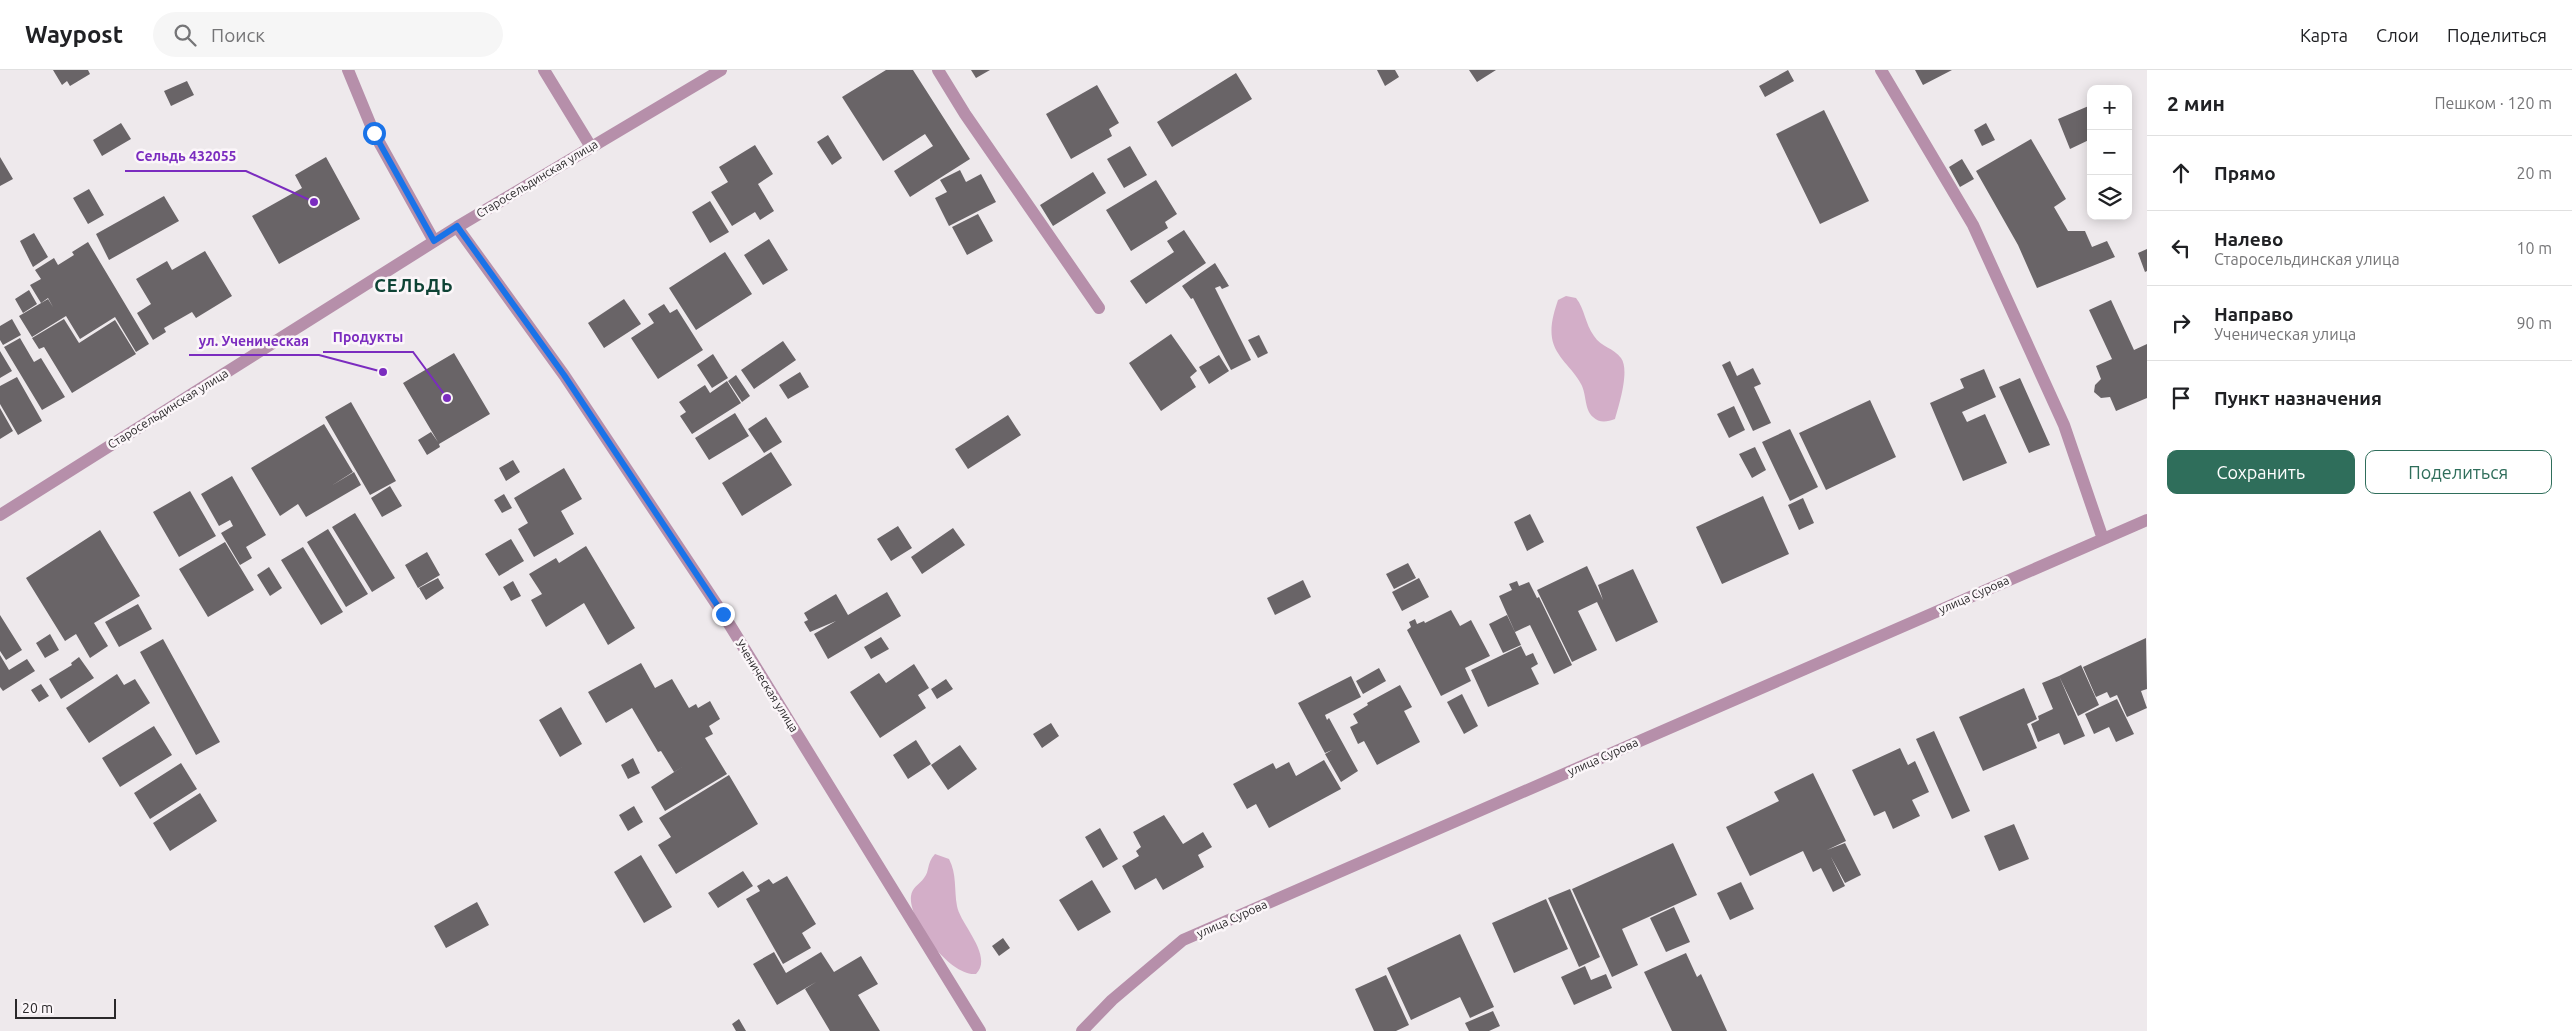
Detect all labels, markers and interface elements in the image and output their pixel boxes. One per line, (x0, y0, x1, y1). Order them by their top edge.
search box (153, 12, 503, 57)
text: Waypost (25, 21, 123, 48)
icon: search (171, 21, 199, 49)
text: Поиск (211, 24, 265, 46)
text: Карта (2300, 25, 2348, 45)
text: Слои (2376, 25, 2419, 45)
text: Поделиться (2447, 25, 2547, 45)
map controls (2087, 85, 2132, 220)
button: + (2087, 85, 2132, 130)
text: 2 мин (2167, 91, 2225, 115)
text: Пешком · 120 m (2434, 94, 2552, 112)
route start (363, 122, 386, 145)
button: − (2087, 130, 2132, 175)
street label: Старосельдинская улица (474, 137, 600, 220)
callout: Сельдь 432055 (125, 142, 246, 171)
text: Сельдь 432055 (136, 148, 237, 164)
icon: ahead (2167, 159, 2195, 187)
text: Прямо (2214, 162, 2276, 184)
text: 20 m (2516, 164, 2552, 182)
button: layers (2087, 175, 2132, 220)
text: Налево (2214, 228, 2283, 250)
icon: left (2167, 234, 2195, 262)
text: 10 m (2516, 239, 2552, 257)
text: Старосельдинская улица (2214, 250, 2400, 268)
district label: СЕЛЬДЬ (374, 275, 454, 295)
text: Направо (2214, 303, 2294, 325)
icon: right (2167, 309, 2195, 337)
text: 90 m (2516, 314, 2552, 332)
callout: Продукты (323, 323, 413, 352)
text: Ученическая улица (2214, 325, 2356, 343)
callout: ул. Ученическая (189, 326, 319, 355)
text: Продукты (333, 329, 403, 345)
text: ул. Ученическая (199, 333, 309, 349)
street label: Старосельдинская улица (105, 366, 230, 451)
icon: arrive (2167, 384, 2195, 412)
text: Пункт назначения (2214, 387, 2382, 409)
button: Сохранить (2167, 450, 2355, 494)
button: Поделиться (2365, 450, 2552, 494)
street label: улица Сурова (1937, 573, 2011, 616)
route end (712, 603, 735, 626)
street label: Ученическая улица (734, 637, 801, 734)
street label: улица Сурова (1566, 735, 1640, 778)
street label: улица Сурова (1195, 897, 1269, 940)
scale bar (15, 996, 116, 1019)
text: 20 m (22, 1000, 53, 1016)

